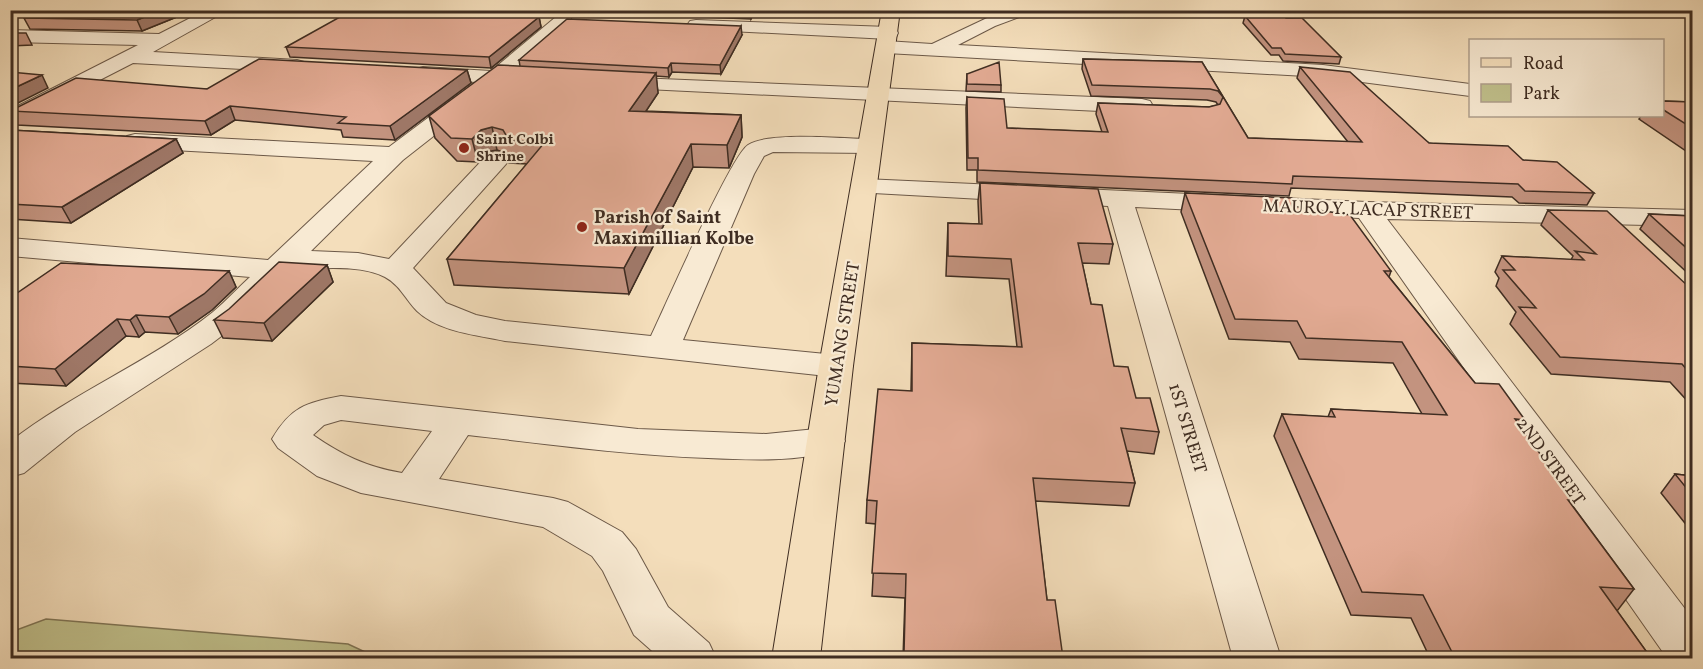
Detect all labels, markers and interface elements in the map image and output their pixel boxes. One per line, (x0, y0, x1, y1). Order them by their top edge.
legend (1469, 39, 1664, 117)
text: Road (1523, 52, 1564, 77)
text: Park (1523, 82, 1560, 107)
place label: Saint Colbi Shrine (476, 130, 554, 168)
marker: Saint Colbi Shrine (457, 141, 471, 155)
street label: MAURO Y. LACAP STREET (1262, 194, 1474, 227)
place label: Parish of Saint Maximillian Kolbe (594, 206, 754, 252)
marker: Parish of Saint Maximillian Kolbe (575, 220, 589, 234)
street label: YUMANG STREET (820, 260, 867, 409)
street label: 1ST STREET (1161, 380, 1212, 477)
street label: 2ND STREET (1509, 413, 1590, 511)

